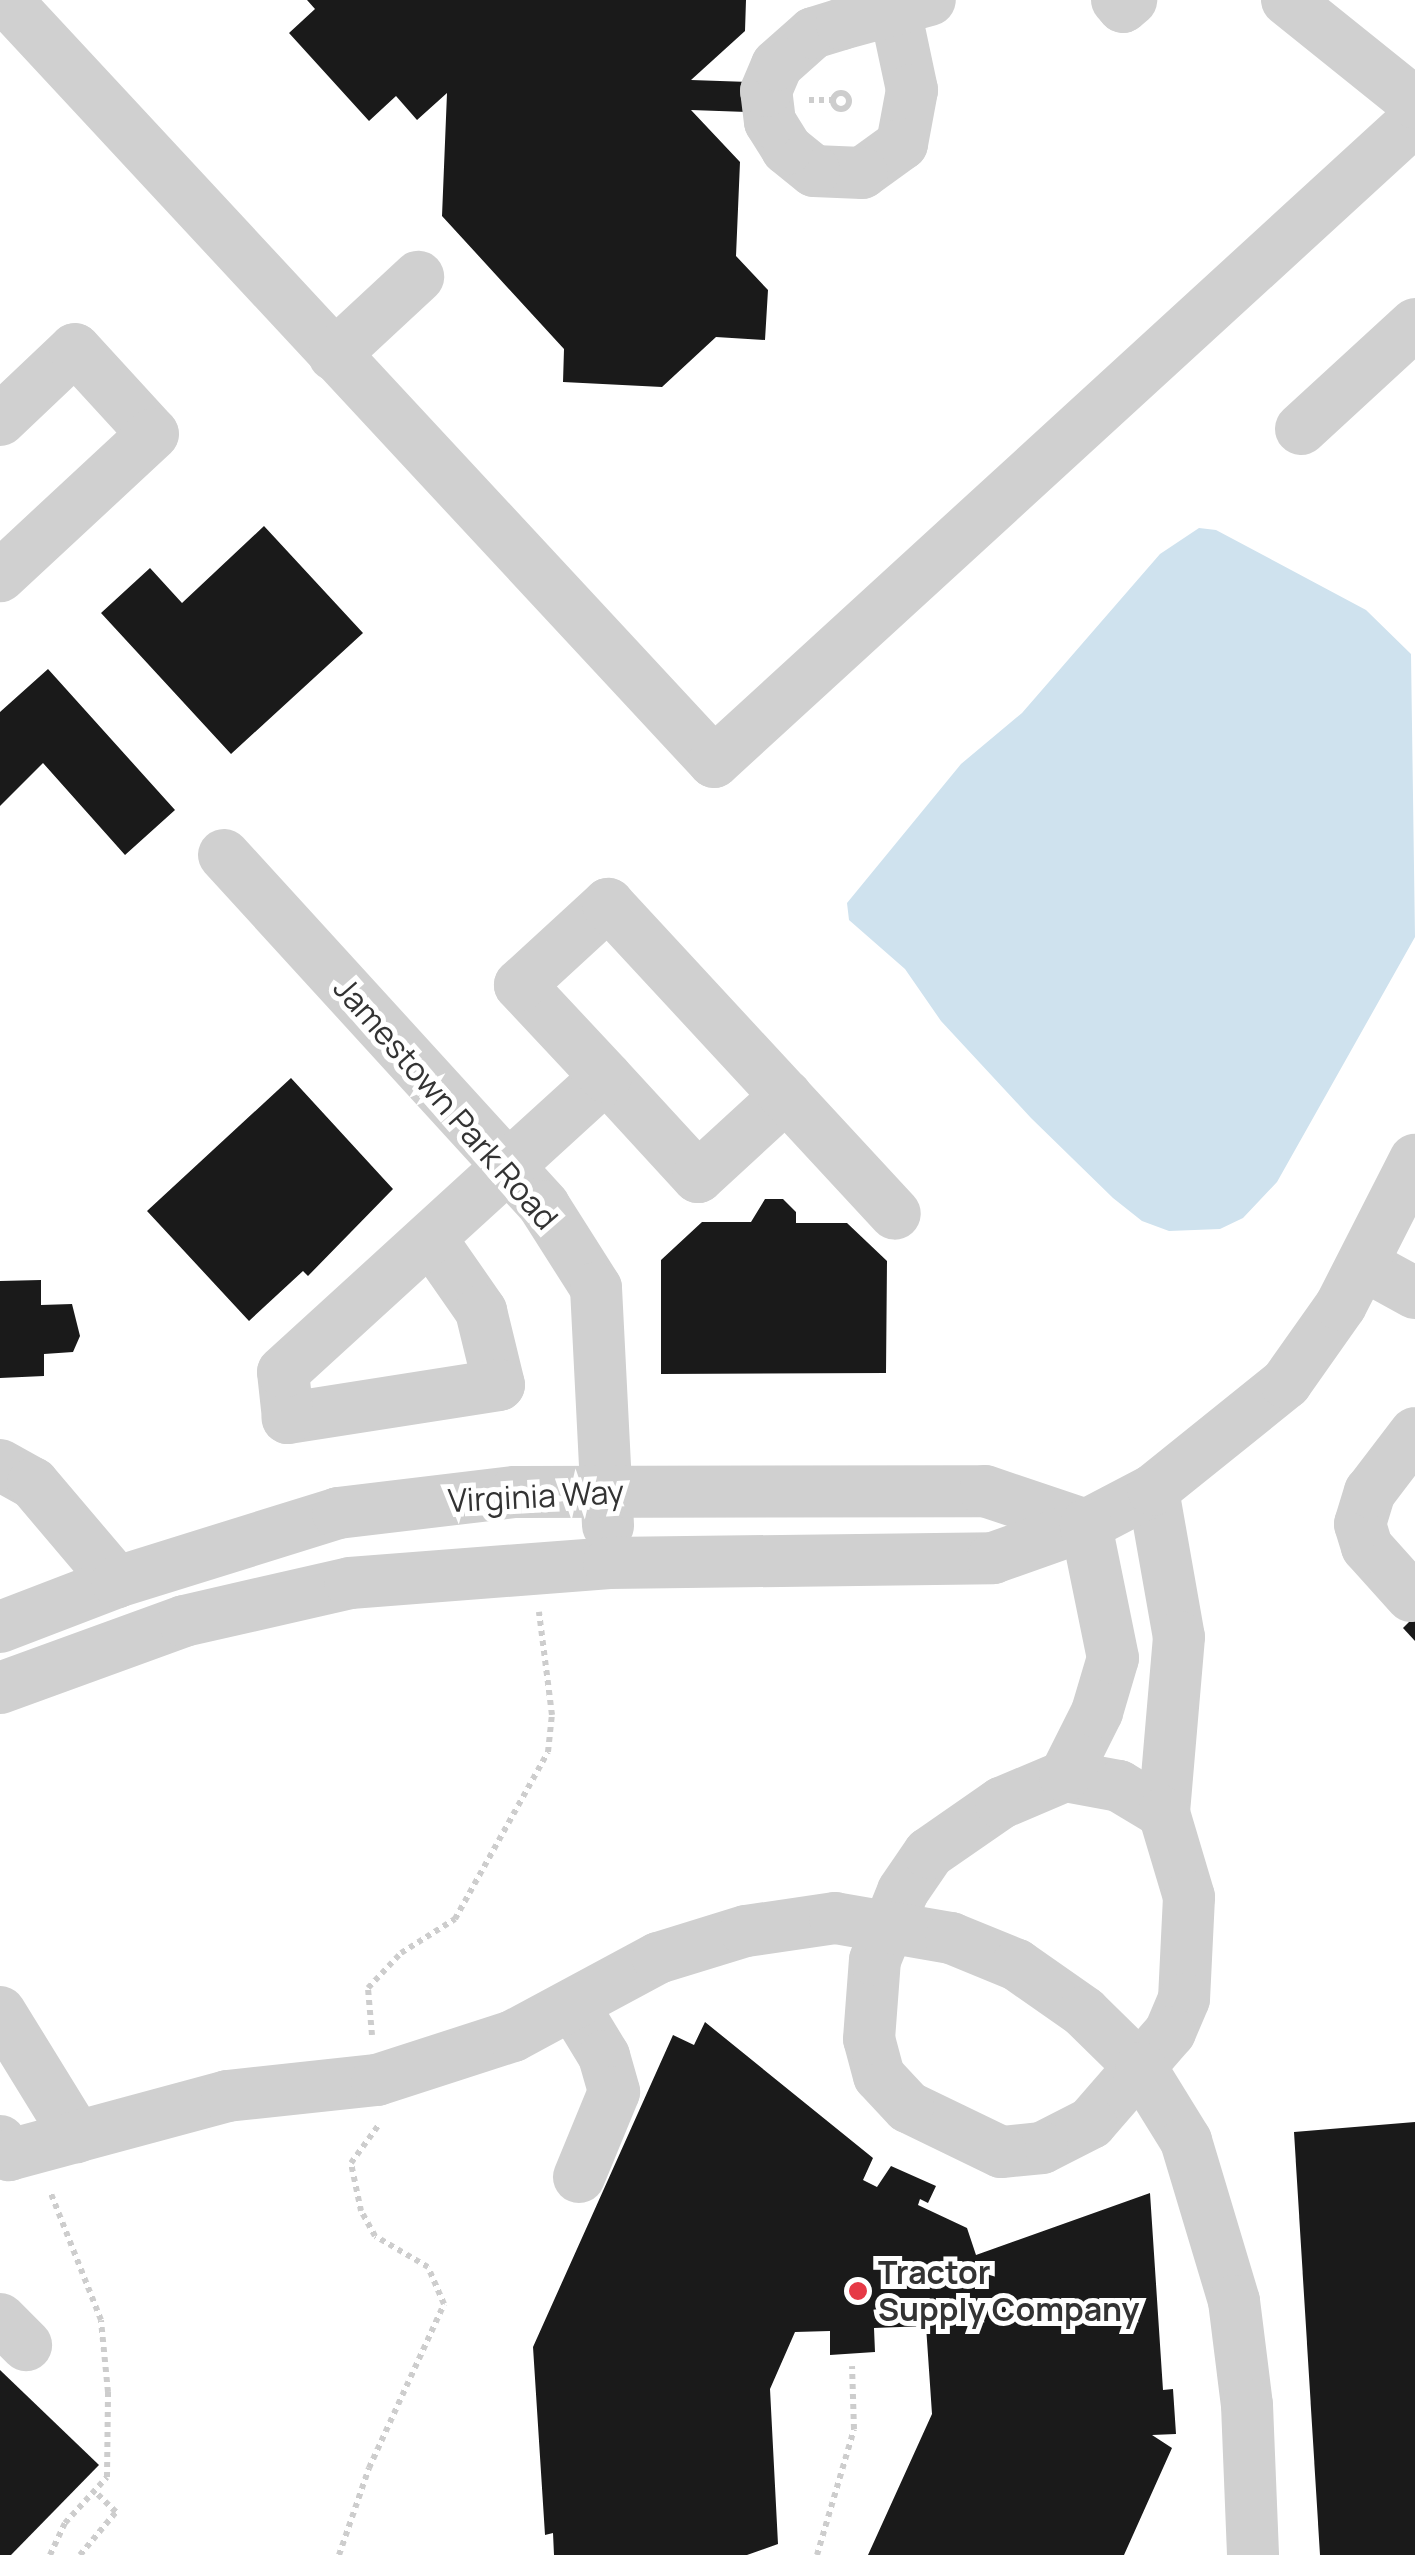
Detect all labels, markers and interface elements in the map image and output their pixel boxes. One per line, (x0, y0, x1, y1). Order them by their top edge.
street label: Jamestown Park Road (326, 969, 566, 1237)
street label: Virginia Way (447, 1472, 625, 1520)
place label: Tractor Supply Company (878, 2254, 1139, 2329)
marker: Tractor Supply Company (847, 2280, 869, 2302)

